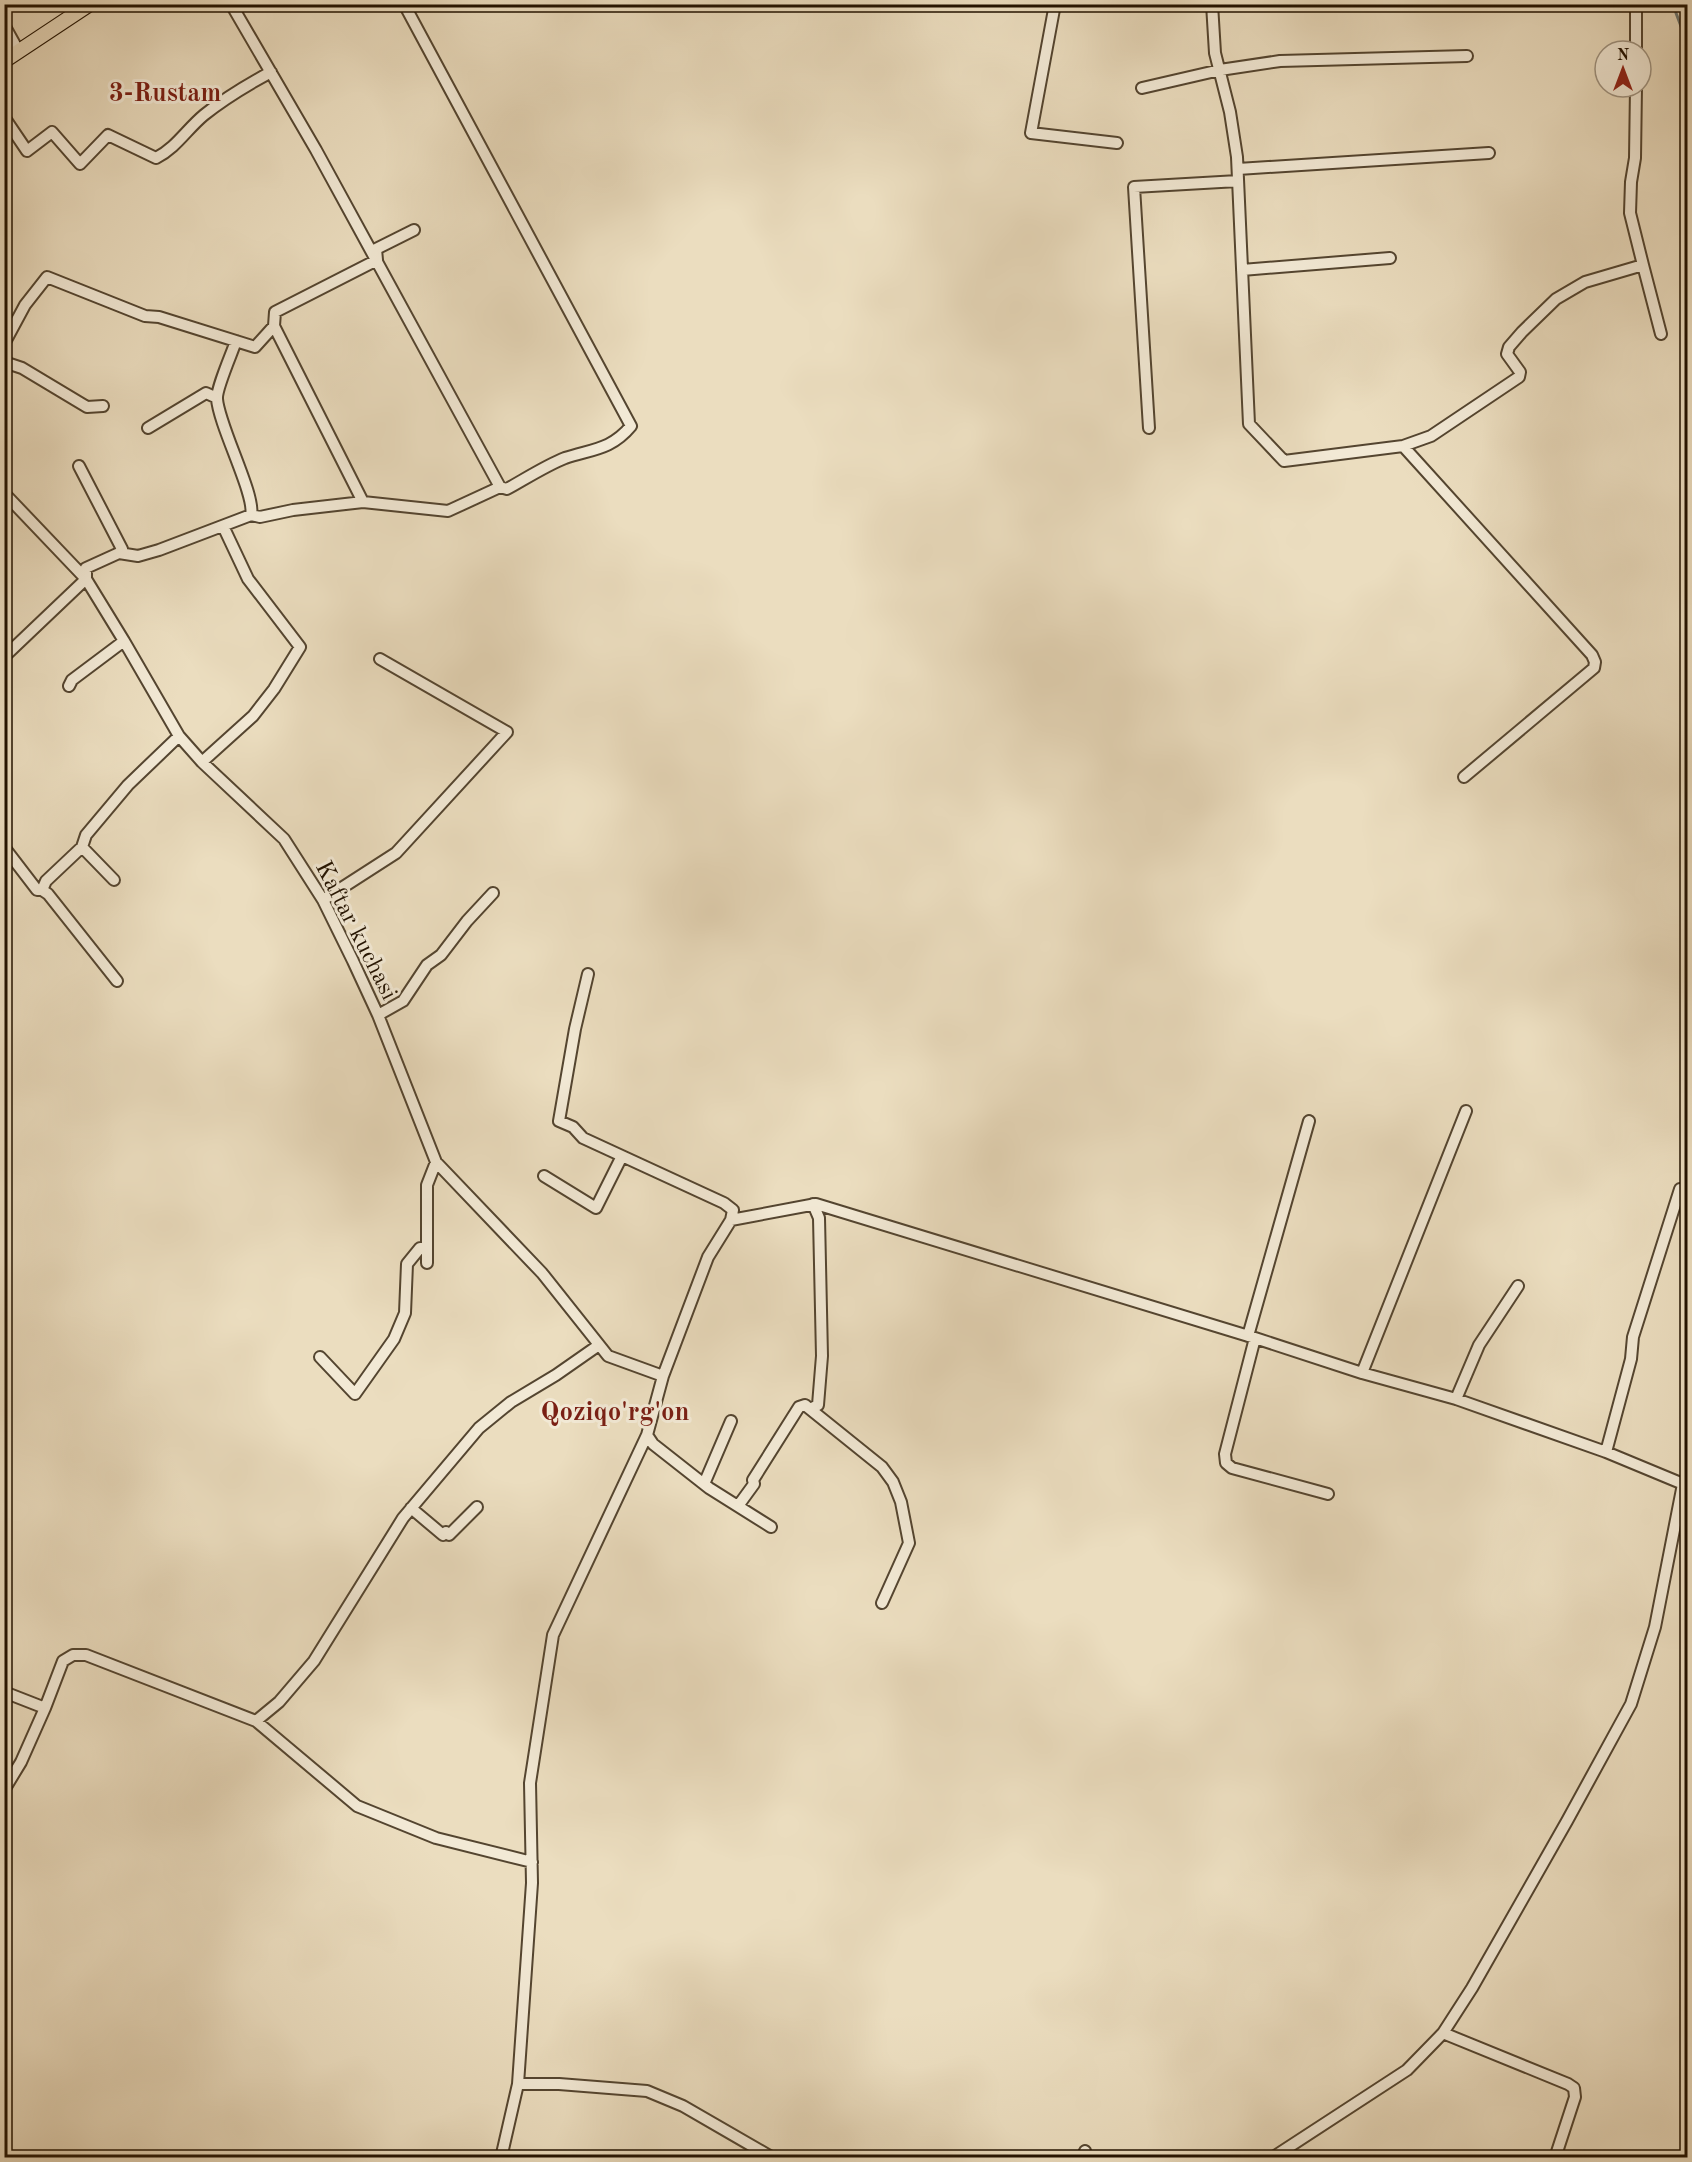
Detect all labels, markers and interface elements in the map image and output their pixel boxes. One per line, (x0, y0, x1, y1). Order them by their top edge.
north arrow (1593, 39, 1653, 99)
text: N (1617, 48, 1630, 64)
district label: 3-Rustam (109, 81, 221, 107)
street label: Kaftar kuchasi (310, 858, 400, 1004)
district label: Qoziqo'rg'on (540, 1399, 690, 1426)

